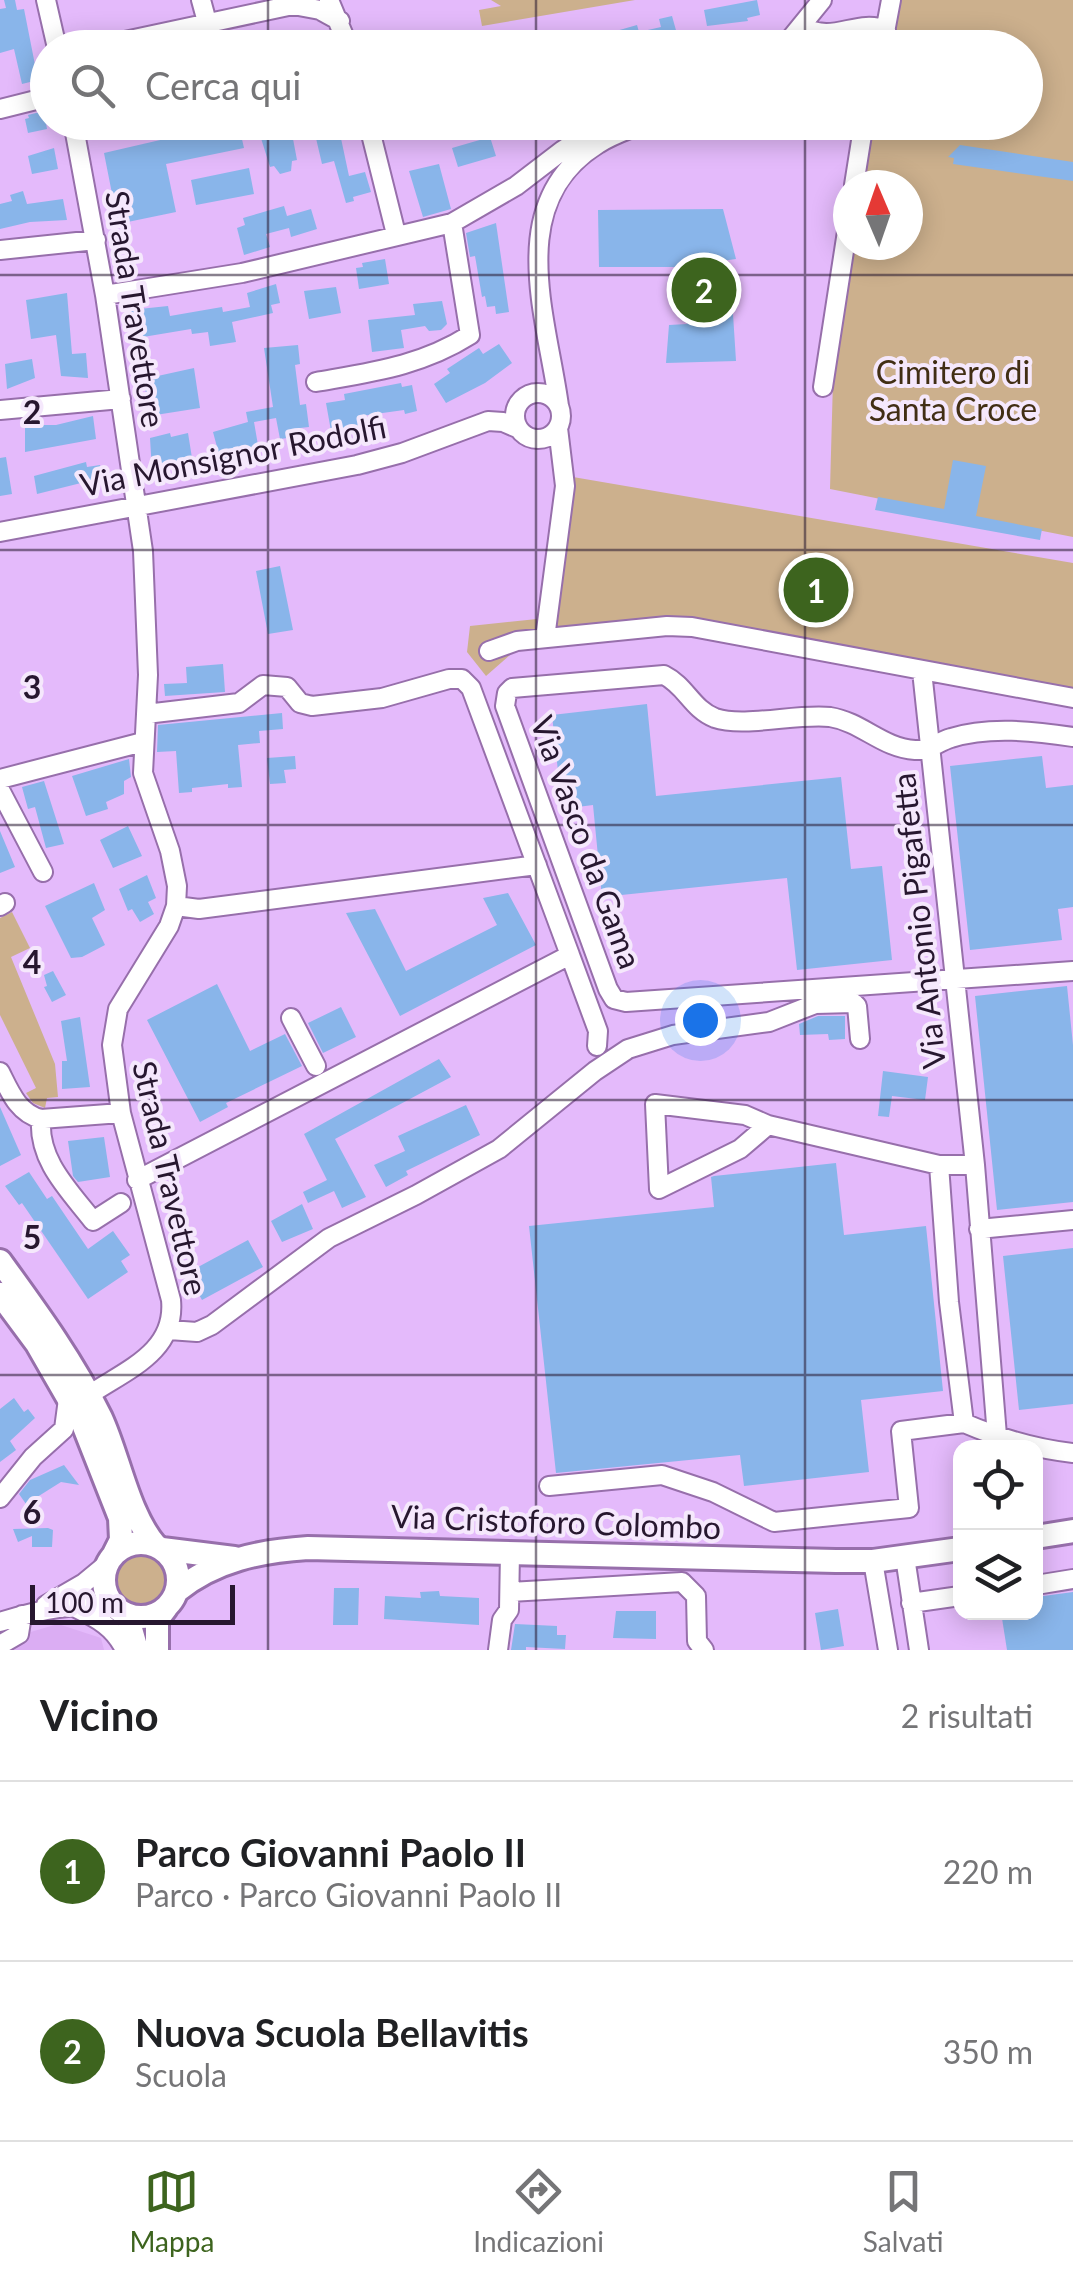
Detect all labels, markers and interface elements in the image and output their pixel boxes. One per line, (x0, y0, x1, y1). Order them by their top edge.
search box (30, 30, 1043, 140)
icon: search (65, 58, 120, 113)
text: Cerca qui (145, 62, 301, 108)
north arrow (833, 170, 923, 260)
street label: Strada Travettore (98, 188, 174, 430)
pin: 2 (672, 252, 736, 328)
park label: Cimitero di Santa Croce (869, 352, 1037, 428)
text: 2 (23, 392, 41, 431)
street label: Via Monsignor Rodolfi (77, 406, 389, 504)
pin: 1 (784, 552, 848, 628)
text: 3 (23, 667, 41, 706)
street label: Via Vasco da Gama (523, 710, 651, 974)
street label: Via Antonio Pigafetta (883, 771, 953, 1071)
text: 4 (23, 942, 41, 981)
your location (675, 995, 726, 1046)
street label: Strada Travettore (125, 1057, 217, 1299)
text: 5 (23, 1217, 41, 1256)
map controls (953, 1440, 1043, 1620)
button: locate (953, 1440, 1043, 1530)
text: 6 (23, 1492, 41, 1531)
street label: Via Cristoforo Colombo (390, 1496, 722, 1546)
button: layers (953, 1530, 1043, 1620)
scale bar (30, 1580, 235, 1624)
text: 100 m (45, 1585, 124, 1619)
text: Vicino (40, 1690, 159, 1740)
text: 2 risultati (901, 1696, 1033, 1735)
text: Parco Giovanni Paolo II (135, 1829, 526, 1875)
text: 1 (63, 1852, 82, 1891)
text: 220 m (943, 1852, 1033, 1891)
text: Parco · Parco Giovanni Paolo II (135, 1875, 562, 1914)
text: Nuova Scuola Bellavitis (135, 2009, 529, 2055)
text: 2 (63, 2032, 82, 2071)
text: 350 m (943, 2032, 1033, 2071)
text: Scuola (135, 2055, 227, 2094)
tab: Mappa (130, 2164, 214, 2258)
tab: Indicazioni (473, 2164, 604, 2258)
tab: Salvati (863, 2164, 944, 2258)

